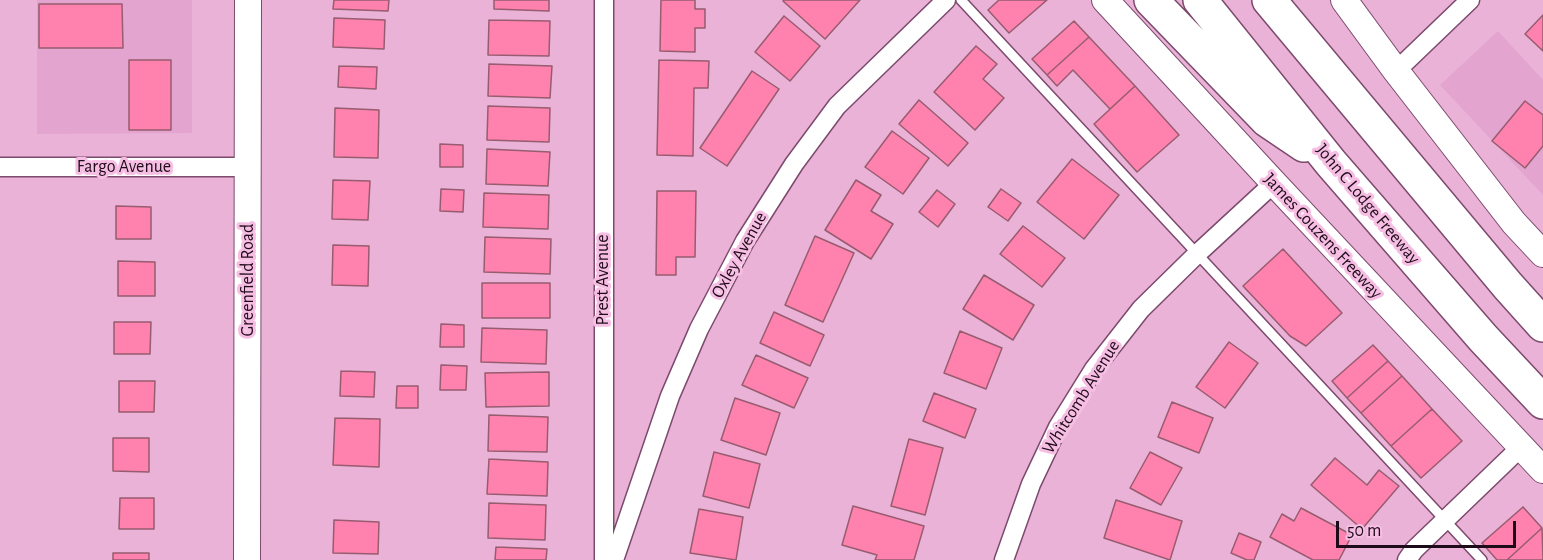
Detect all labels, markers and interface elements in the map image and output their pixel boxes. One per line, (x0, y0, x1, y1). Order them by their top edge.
street label: John C Lodge Freeway (1311, 139, 1425, 269)
street label: Fargo Avenue (77, 156, 171, 178)
street label: James Couzens Freeway (1259, 169, 1387, 303)
street label: Oxley Avenue (706, 208, 772, 302)
street label: Greenfield Road (237, 224, 259, 336)
street label: Prest Avenue (592, 234, 614, 326)
street label: Whitcomb Avenue (1037, 336, 1125, 458)
scale bar (1339, 509, 1519, 547)
text: 50 m (1347, 522, 1381, 540)

